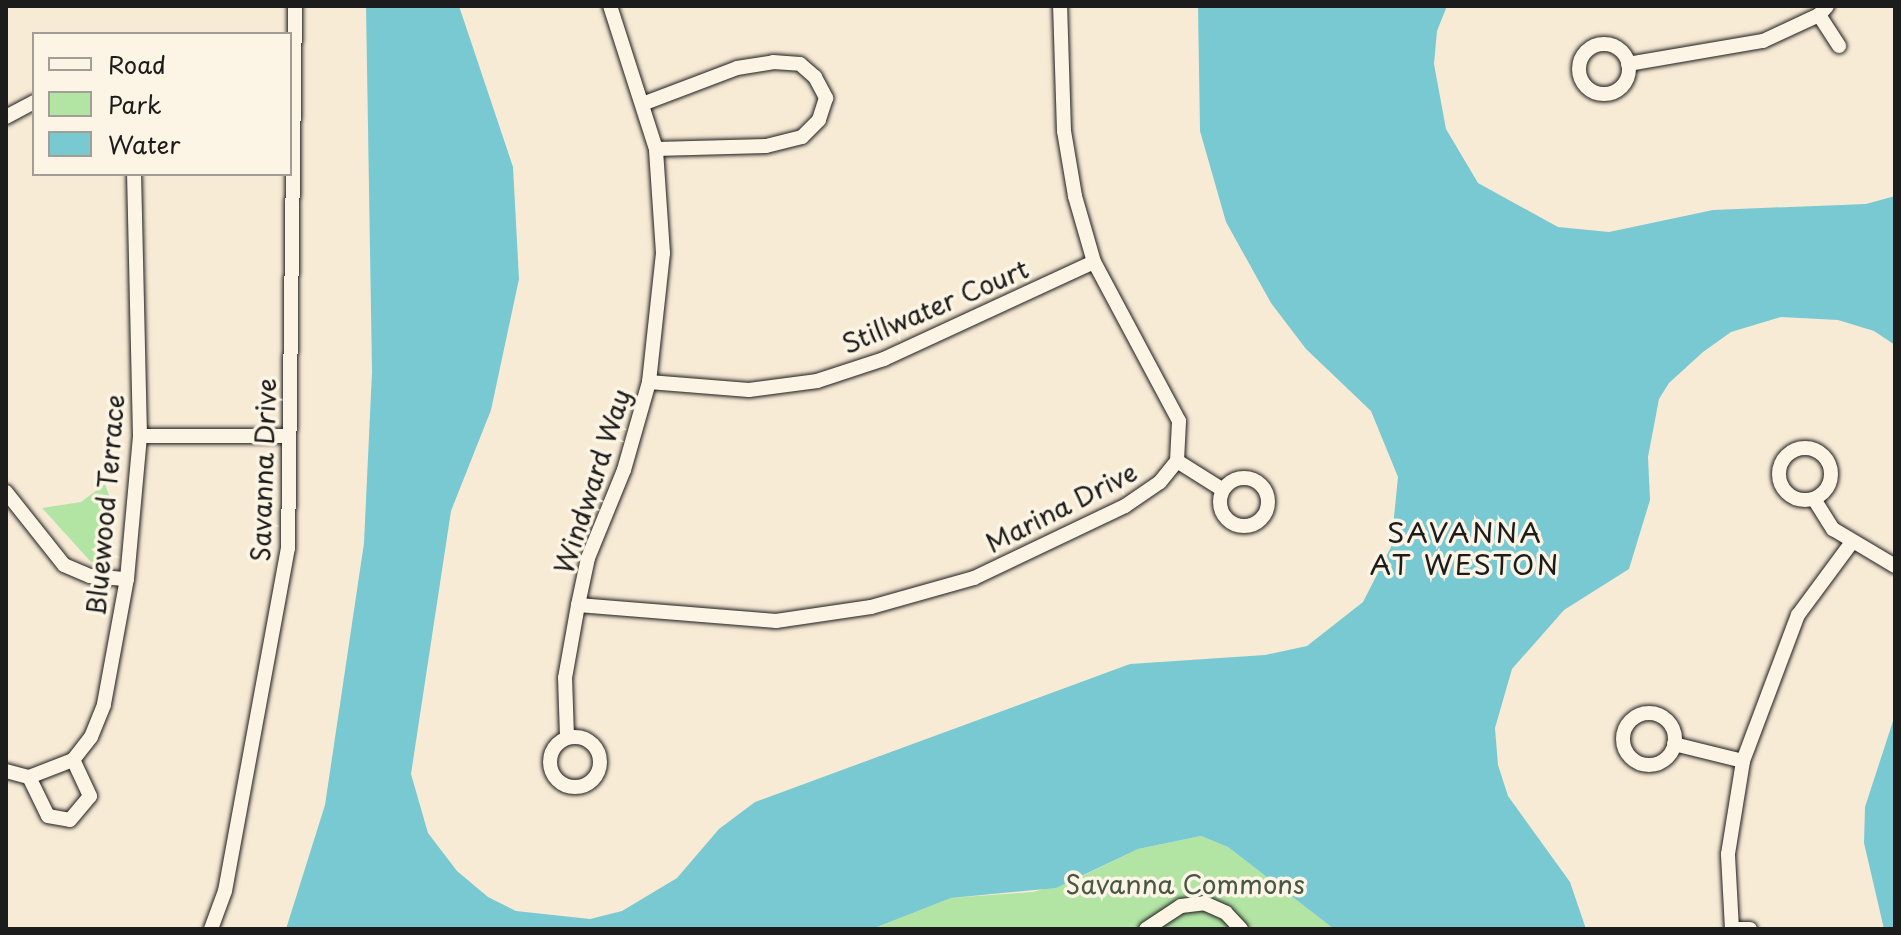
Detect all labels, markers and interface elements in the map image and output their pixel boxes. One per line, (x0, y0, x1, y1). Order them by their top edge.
legend (32, 32, 292, 176)
text: Road (108, 46, 166, 82)
text: Park (108, 86, 162, 122)
text: Water (108, 126, 180, 162)
street label: Stillwater Court (836, 252, 1034, 360)
street label: Savanna Drive (244, 378, 282, 562)
street label: Windward Way (547, 384, 637, 578)
street label: Bluewood Terrace (80, 393, 130, 617)
street label: Marina Drive (980, 456, 1142, 558)
district label: SAVANNA AT WESTON (1369, 515, 1561, 581)
park label: Savanna Commons (1066, 868, 1304, 900)

